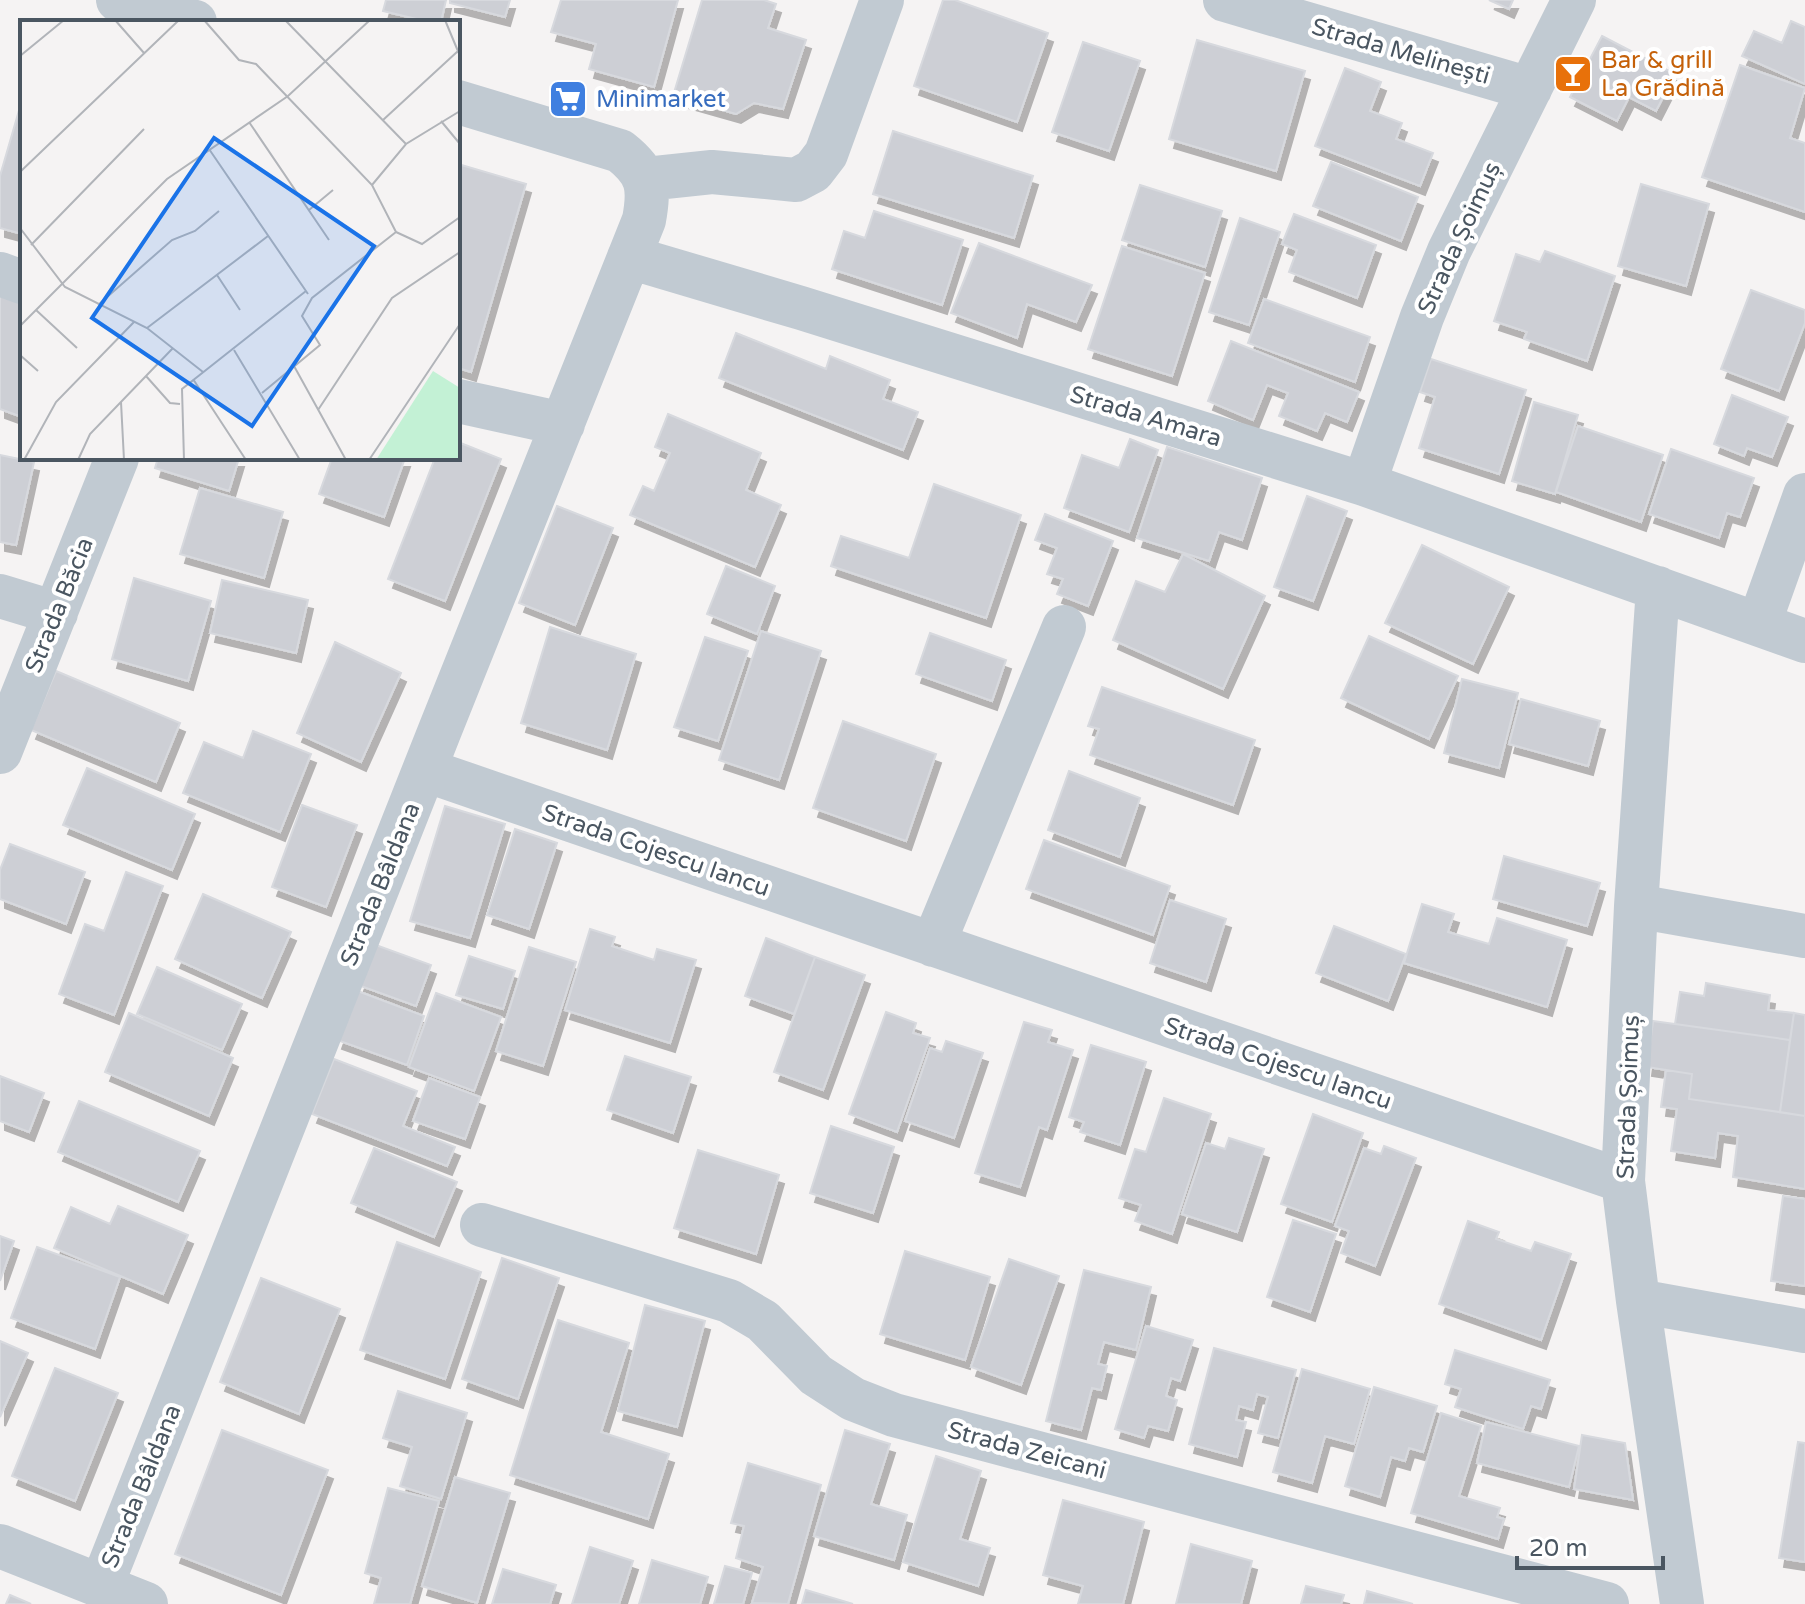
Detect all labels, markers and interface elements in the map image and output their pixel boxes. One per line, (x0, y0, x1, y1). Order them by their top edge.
street label: Strada Melinești (1308, 12, 1493, 91)
inset map (20, 20, 460, 460)
place label: Bar & grill La Grădină (1601, 46, 1725, 103)
bar icon: Bar & grill La Grădină (1552, 53, 1594, 95)
supermarket icon: Minimarket (547, 78, 589, 120)
place label: Minimarket (596, 85, 726, 114)
street label: Strada Șoimuș (1412, 158, 1507, 319)
street label: Strada Amara (1067, 380, 1225, 453)
street label: Strada Băcia (19, 533, 100, 677)
street label: Strada Bâldana (334, 798, 426, 970)
street label: Strada Cojescu Iancu (538, 798, 774, 903)
street label: Strada Cojescu Iancu (1160, 1011, 1396, 1116)
street label: Strada Șoimuș (1611, 1014, 1646, 1180)
street label: Strada Bâldana (95, 1400, 187, 1572)
street label: Strada Zeicani (945, 1415, 1109, 1486)
scale bar (1517, 1520, 1663, 1570)
text: 20 m (1529, 1534, 1587, 1563)

